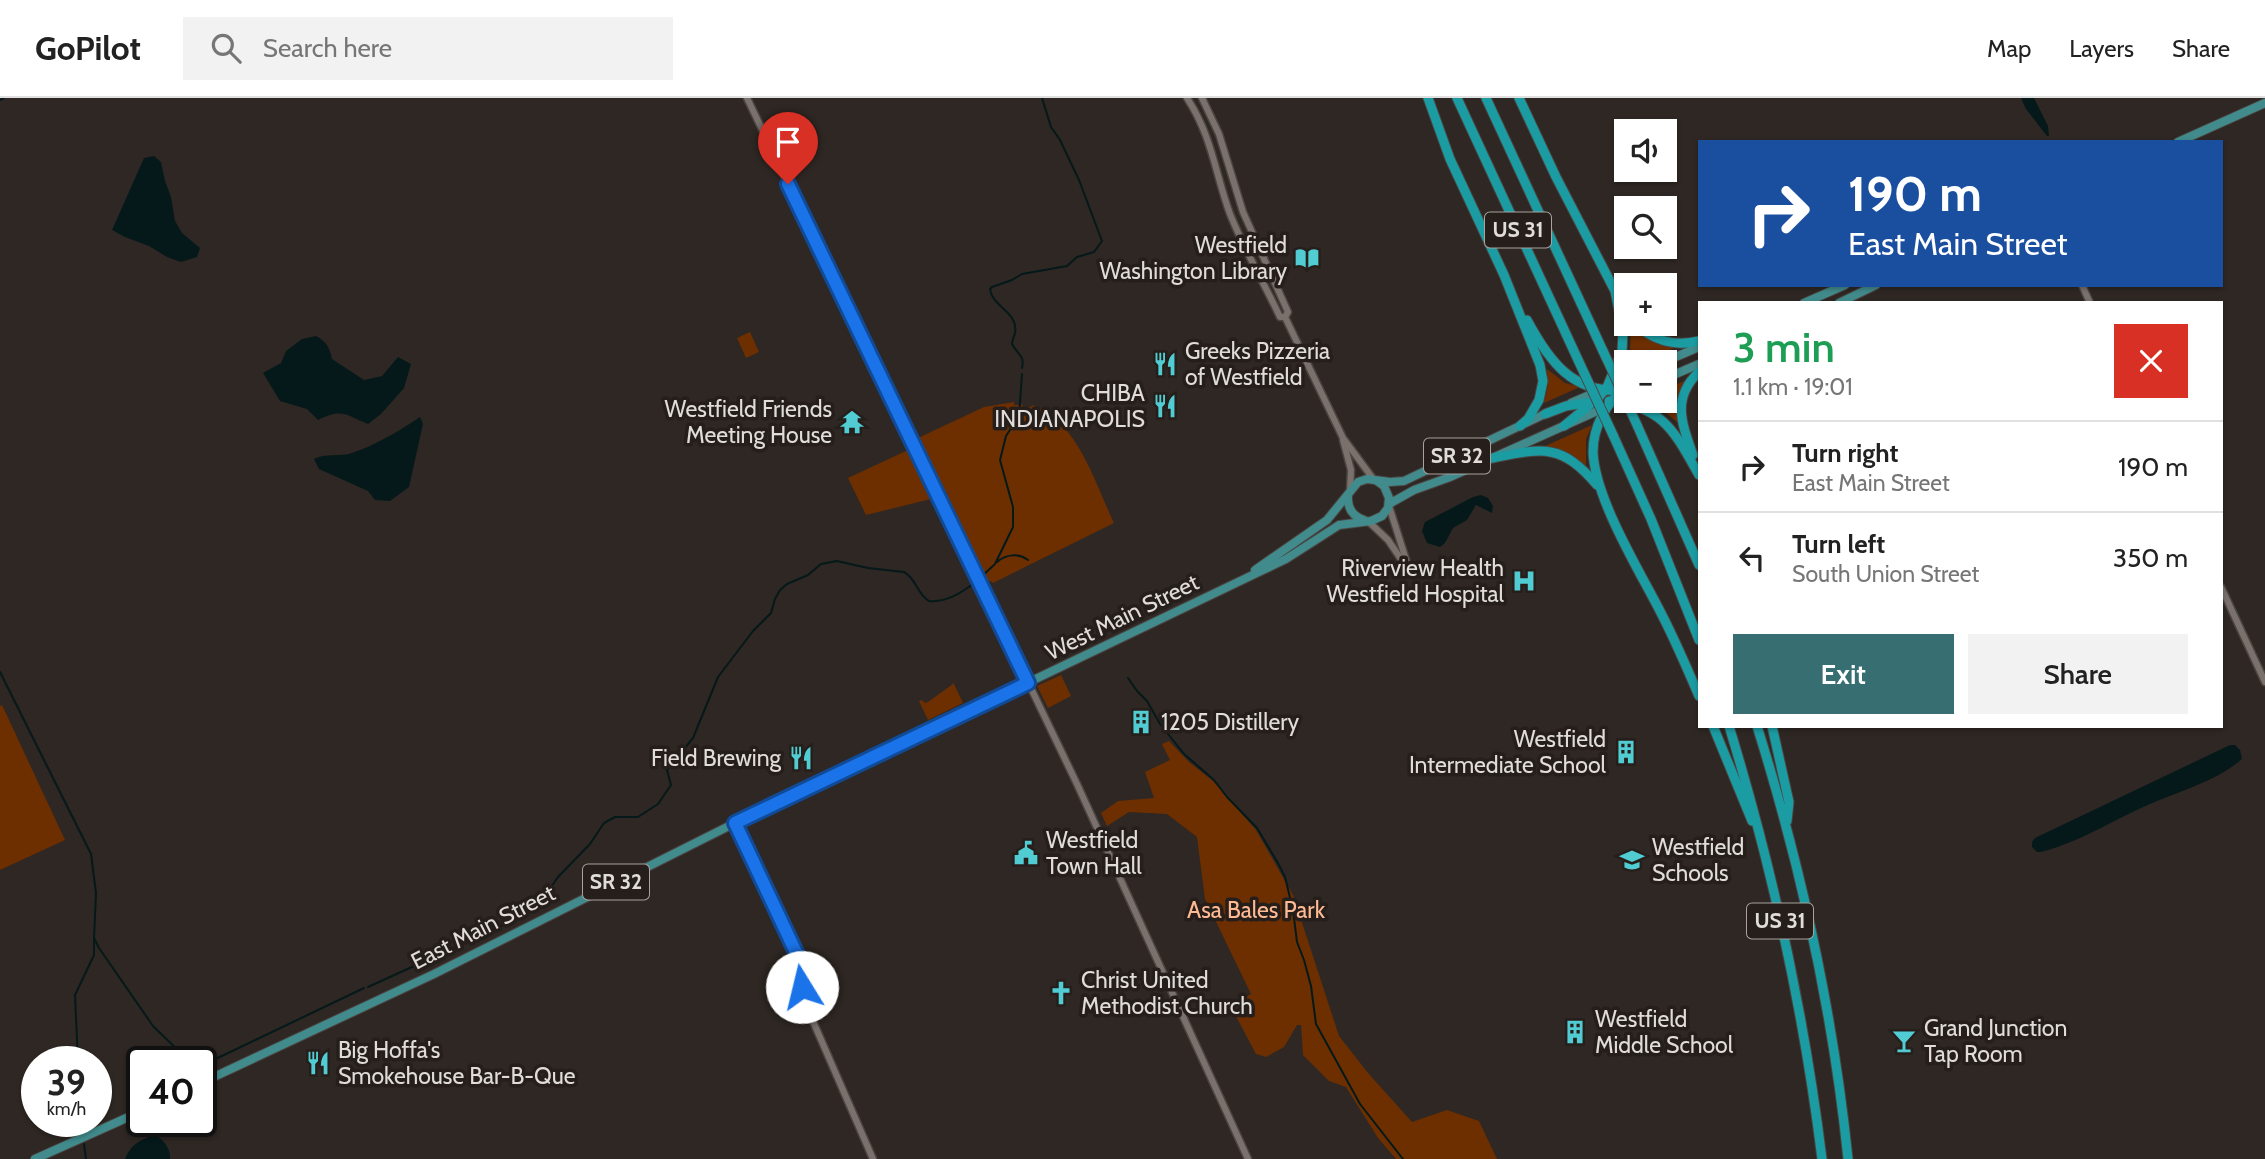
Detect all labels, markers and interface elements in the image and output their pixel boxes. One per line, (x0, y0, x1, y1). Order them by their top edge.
search box (183, 17, 673, 80)
text: GoPilot (35, 28, 141, 68)
icon: search (207, 29, 245, 67)
text: Search here (263, 32, 392, 64)
text: Map (1987, 34, 2031, 63)
text: Layers (2069, 34, 2134, 63)
text: Share (2172, 34, 2230, 63)
pin (758, 112, 818, 184)
map controls (1614, 119, 1677, 413)
button: sound (1614, 119, 1677, 182)
icon: arrive (769, 123, 807, 161)
text: 190 m (1848, 164, 1982, 223)
icon: right (1733, 168, 1824, 259)
button: search (1614, 196, 1677, 259)
road number: US 31 (1485, 212, 1551, 248)
text: East Main Street (1848, 224, 2068, 263)
place label: Westfield Washington Library (1099, 231, 1287, 285)
library icon: Westfield Washington Library (1293, 244, 1321, 272)
button: + (1614, 273, 1677, 336)
text: 3 min (1733, 321, 1835, 373)
button: close (2114, 324, 2188, 398)
place label: Greeks Pizzeria of Westfield (1185, 337, 1330, 391)
restaurant icon: Greeks Pizzeria of Westfield (1151, 350, 1179, 378)
button: − (1614, 350, 1677, 413)
text: 1.1 km · 19:01 (1733, 373, 1853, 401)
place label: CHIBA INDIANAPOLIS (994, 379, 1145, 433)
restaurant icon: CHIBA INDIANAPOLIS (1151, 392, 1179, 420)
place label: Westfield Friends Meeting House (665, 395, 832, 449)
temple icon: Westfield Friends Meeting House (838, 408, 866, 436)
text: Turn right (1792, 437, 1898, 469)
road number: SR 32 (1424, 438, 1490, 474)
icon: right (1733, 448, 1771, 486)
text: 190 m (2118, 451, 2188, 483)
text: East Main Street (1792, 469, 1950, 497)
text: Turn left (1792, 528, 1885, 560)
icon: left (1733, 539, 1771, 577)
text: 350 m (2113, 542, 2188, 574)
place label: Riverview Health Westfield Hospital (1327, 554, 1505, 608)
text: South Union Street (1792, 560, 1979, 588)
hospital icon: Riverview Health Westfield Hospital (1510, 567, 1538, 595)
street label: West Main Street (1041, 568, 1203, 666)
button: Exit (1733, 634, 1954, 714)
button: Share (1968, 634, 2188, 714)
building icon: 1205 Distillery (1127, 708, 1155, 736)
place label: 1205 Distillery (1161, 708, 1300, 736)
place label: Westfield Intermediate School (1409, 725, 1607, 779)
building icon: Westfield Intermediate School (1612, 738, 1640, 766)
place label: Field Brewing (651, 744, 782, 772)
restaurant icon: Field Brewing (787, 744, 815, 772)
place label: Westfield Town Hall (1046, 826, 1142, 880)
place label: Westfield Schools (1652, 833, 1744, 887)
public building icon: Westfield Town Hall (1012, 839, 1040, 867)
school or university icon: Westfield Schools (1618, 846, 1646, 874)
road number: SR 32 (583, 864, 649, 900)
street label: East Main Street (406, 879, 560, 975)
park label: Asa Bales Park (1187, 896, 1326, 924)
road number: US 31 (1747, 904, 1813, 938)
position arrow (765, 950, 839, 1024)
place label: Christ United Methodist Church (1081, 966, 1253, 1020)
church icon: Christ United Methodist Church (1047, 979, 1075, 1007)
place label: Westfield Middle School (1595, 1005, 1734, 1059)
place label: Grand Junction Tap Room (1924, 1014, 2067, 1068)
building icon: Westfield Middle School (1561, 1018, 1589, 1046)
bar icon: Grand Junction Tap Room (1890, 1027, 1918, 1055)
place label: Big Hoffa's Smokehouse Bar-B-Que (338, 1036, 576, 1090)
speed limit sign: 40 (126, 1046, 217, 1137)
restaurant icon: Big Hoffa's Smokehouse Bar-B-Que (304, 1049, 332, 1077)
text: 39 (47, 1061, 86, 1104)
text: km/h (47, 1098, 86, 1120)

